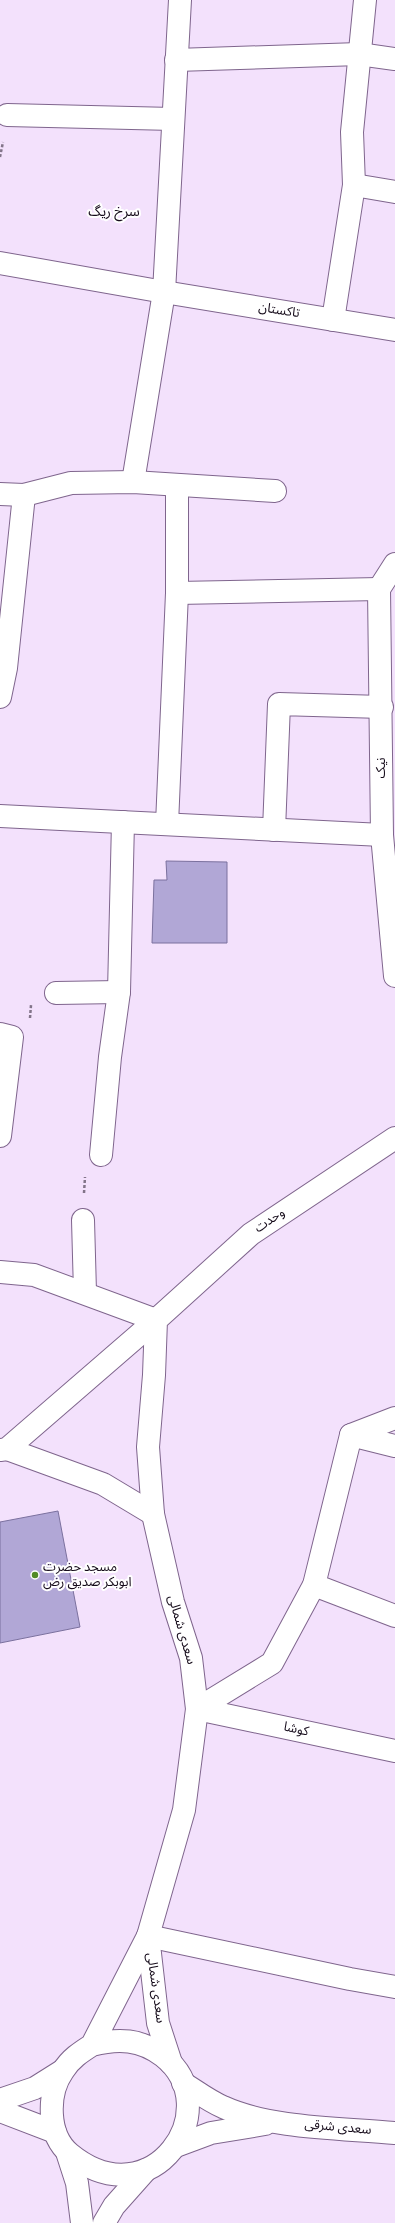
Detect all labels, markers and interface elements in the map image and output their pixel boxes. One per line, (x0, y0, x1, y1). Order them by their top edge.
district label: سرخ ریگ (88, 204, 140, 222)
street label: تاکستان (257, 300, 301, 322)
street label: نیک (374, 757, 390, 779)
street label: وحدت (252, 1205, 288, 1237)
place label: مسجد حضرت ابوبکر صدیق رض (43, 1560, 132, 1591)
marker: مسجد حضرت ابوبکر صدیق رض (30, 1570, 40, 1580)
street label: سعدی شمالی (163, 1594, 199, 1666)
street label: کوشا (282, 1720, 311, 1741)
street label: سعدی شمالی (142, 1952, 168, 2024)
street label: سعدی شرقی (304, 2117, 372, 2139)

